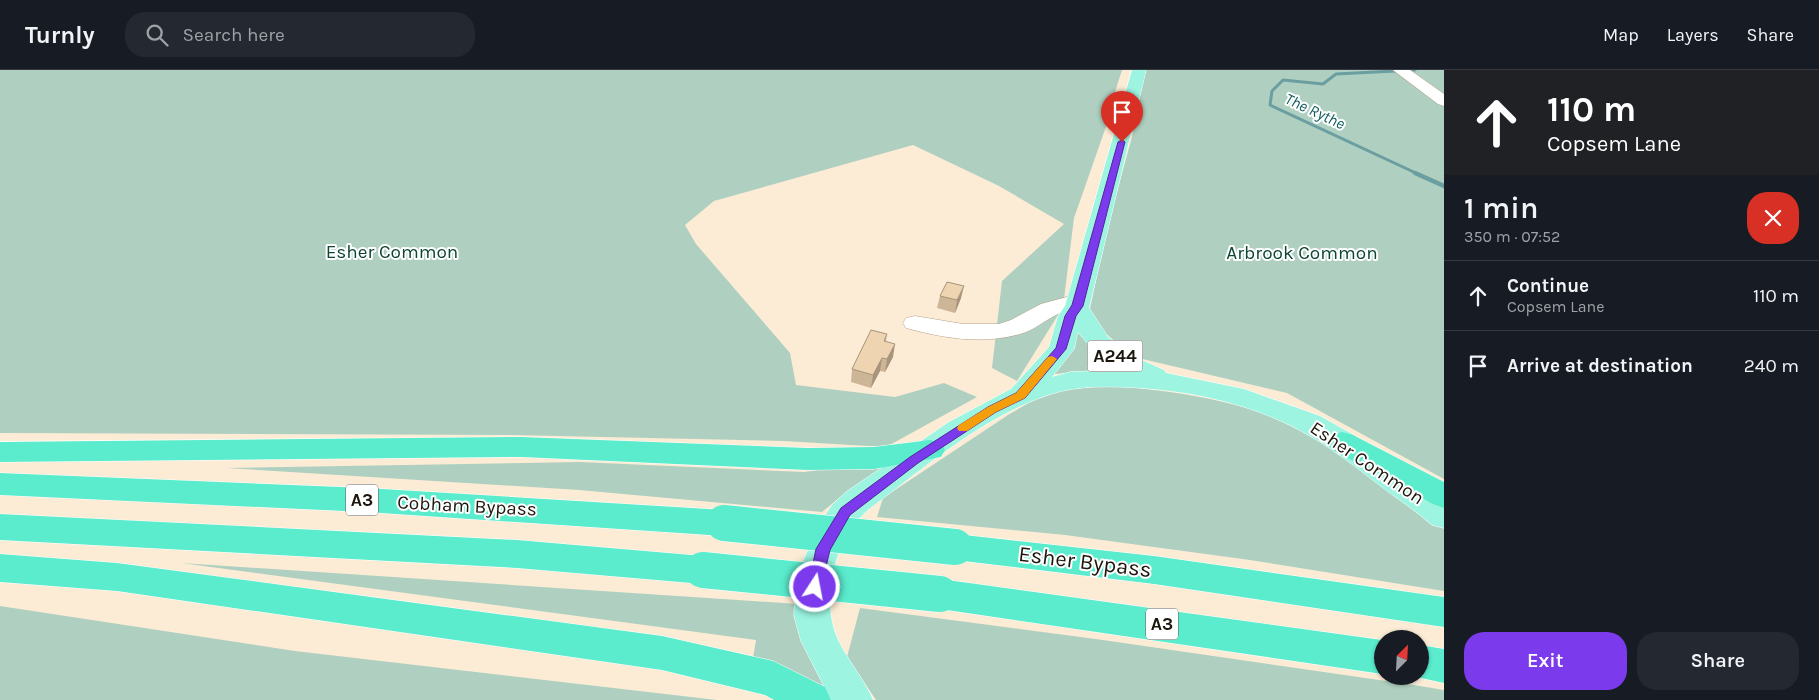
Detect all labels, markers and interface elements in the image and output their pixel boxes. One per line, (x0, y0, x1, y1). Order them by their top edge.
search box (125, 12, 475, 57)
text: Turnly (25, 21, 95, 49)
icon: search (143, 21, 171, 49)
text: Search here (183, 24, 285, 46)
text: Map (1603, 24, 1639, 46)
text: Layers (1667, 24, 1719, 46)
text: Share (1747, 24, 1794, 46)
water label: The Rythe (1282, 89, 1349, 133)
text: 110 m (1547, 89, 1636, 130)
icon: ahead (1464, 90, 1529, 155)
pin (1101, 91, 1143, 142)
icon: arrive (1108, 98, 1136, 126)
text: Copsem Lane (1547, 131, 1681, 157)
text: 1 min (1464, 190, 1538, 226)
button: close (1747, 192, 1799, 244)
text: 350 m · 07:52 (1464, 227, 1560, 246)
park label: Esher Common (326, 241, 458, 263)
park label: Arbrook Common (1226, 242, 1378, 264)
text: Continue (1507, 275, 1589, 297)
icon: ahead (1464, 282, 1492, 310)
text: 110 m (1753, 285, 1799, 307)
text: Copsem Lane (1507, 297, 1604, 316)
road number: A244 (1088, 340, 1142, 372)
icon: arrive (1464, 352, 1492, 380)
text: Arrive at destination (1507, 355, 1693, 377)
text: 240 m (1744, 355, 1799, 377)
street label: Esher Common (1306, 417, 1428, 509)
road number: A3 (346, 484, 378, 516)
street label: Cobham Bypass (397, 491, 537, 521)
street label: Esher Bypass (1017, 541, 1153, 583)
position arrow (788, 560, 840, 612)
road number: A3 (1146, 608, 1178, 640)
north arrow (1374, 630, 1429, 685)
map controls (1374, 630, 1429, 685)
button: Exit (1464, 632, 1627, 690)
button: Share (1637, 632, 1799, 690)

